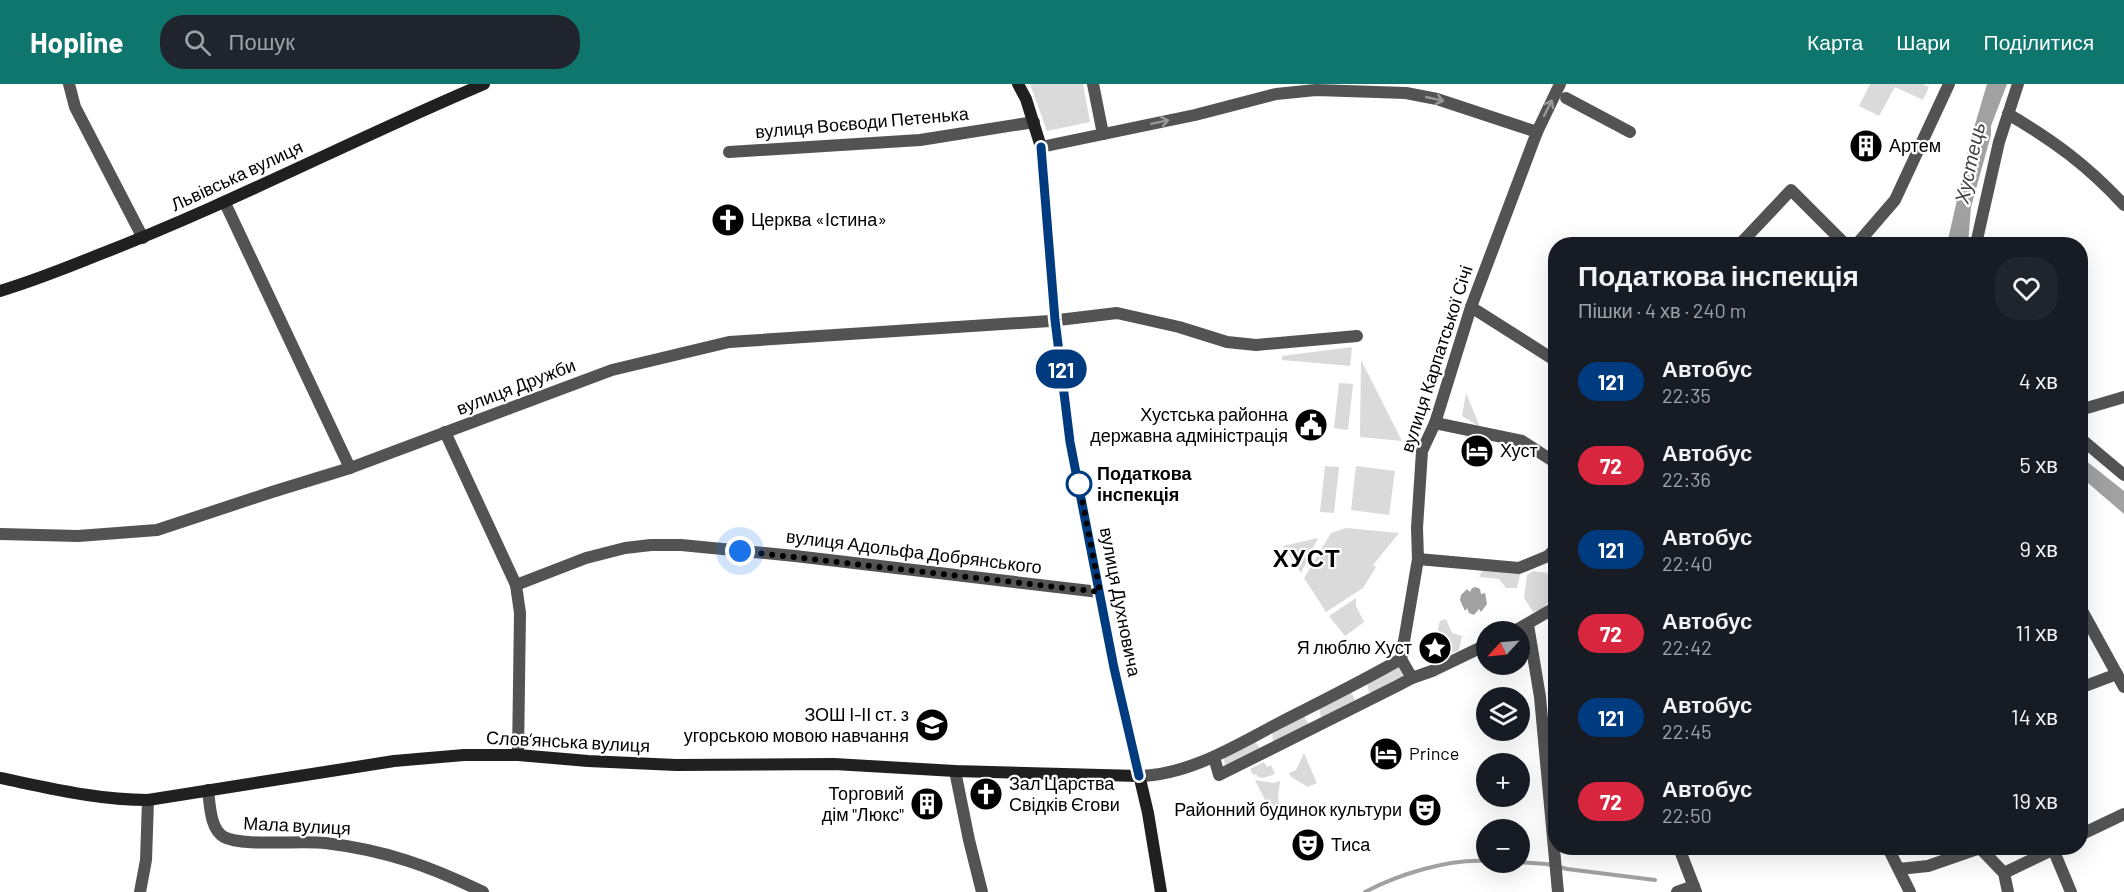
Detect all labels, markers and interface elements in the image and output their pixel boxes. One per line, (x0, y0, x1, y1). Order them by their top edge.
search box (160, 15, 580, 69)
text: Hopline (30, 25, 124, 59)
icon: search (181, 26, 214, 59)
text: Пошук (229, 28, 295, 54)
text: Карта (1807, 29, 1863, 54)
text: Шари (1896, 29, 1951, 54)
text: Поділитися (1984, 29, 2094, 54)
one-way arrow (1425, 93, 1444, 105)
one-way arrow (1543, 99, 1555, 117)
street label: вулиця Воєводи Петенька (754, 102, 971, 142)
one-way arrow (1150, 116, 1169, 127)
water label: Хустець (1948, 120, 1989, 207)
building icon: Артем (1848, 128, 1884, 164)
place label: Артем (1889, 134, 1941, 156)
street label: Львівська вулиця (167, 135, 306, 215)
church icon: Церква «Істина» (710, 202, 746, 238)
place label: Церква «Істина» (751, 208, 887, 230)
button: heart (1995, 257, 2058, 320)
text: Податкова інспекція (1578, 258, 1859, 292)
street label: вулиця Карпатської Січі (1395, 262, 1477, 455)
text: Пішки · 4 хв · 240 m (1578, 298, 1746, 322)
line badge: 121 (1026, 350, 1096, 388)
street label: вулиця Дружби (453, 353, 578, 419)
text: Автобус (1662, 355, 1752, 381)
text: 121 (1048, 357, 1074, 382)
text: 4 хв (2019, 367, 2058, 393)
text: 121 (1598, 369, 1624, 394)
text: 22:35 (1662, 383, 1711, 407)
place label: Хустська районна державна адміністрація (1090, 403, 1289, 446)
public building icon: Хустська районна державна адміністрація (1293, 407, 1329, 443)
hotel icon: Хуст (1459, 433, 1495, 469)
place label: Хуст (1500, 439, 1538, 461)
text: Автобус (1662, 439, 1752, 465)
text: 5 хв (2020, 451, 2058, 477)
text: 72 (1600, 453, 1622, 478)
place label: Податкова інспекція (1097, 462, 1193, 505)
text: 22:36 (1662, 467, 1711, 491)
marker: Податкова інспекція (1066, 471, 1092, 497)
text: Автобус (1662, 523, 1752, 549)
street label: вулиця Адольфа Добрянського (785, 524, 1043, 578)
street label: вулиця Духновича (1096, 525, 1146, 679)
text: 9 хв (2019, 535, 2058, 561)
your location (725, 536, 755, 566)
text: 121 (1598, 537, 1624, 562)
district label: ХУСТ (1273, 543, 1341, 572)
text: 22:40 (1662, 551, 1713, 575)
text: Автобус (1662, 607, 1752, 633)
text: 11 хв (2015, 619, 2058, 645)
north arrow (1476, 621, 1530, 675)
map controls (1476, 621, 1530, 873)
text: 72 (1600, 621, 1622, 646)
place icon: Я люблю Хуст (1417, 630, 1453, 666)
text: 22:42 (1662, 635, 1712, 659)
place label: Я люблю Хуст (1297, 636, 1412, 658)
button: layers (1476, 687, 1530, 741)
text: Автобус (1662, 691, 1752, 717)
place label: ЗОШ І-ІІ ст. з угорською мовою навчання (684, 703, 909, 746)
text: 14 хв (2011, 703, 2058, 729)
text: 121 (1598, 705, 1624, 730)
school or university icon: ЗОШ І-ІІ ст. з угорською мовою навчання (914, 707, 950, 743)
text: 22:45 (1662, 719, 1712, 743)
street label: Словʼянська вулиця (486, 726, 651, 756)
hotel icon: Prince (1368, 736, 1404, 772)
place label: Prince (1409, 742, 1459, 764)
button: + (1476, 753, 1530, 807)
place label: Зал Царства Свідків Єгови (1009, 772, 1120, 815)
text: Автобус (1662, 775, 1752, 801)
church icon: Зал Царства Свідків Єгови (968, 776, 1004, 812)
place label: Торговий дім "Люкс" (822, 782, 904, 825)
building icon: Торговий дім "Люкс" (909, 786, 945, 822)
text: 19 хв (2012, 787, 2058, 813)
text: 72 (1600, 789, 1622, 814)
theatre icon: Районний будинок культури (1407, 792, 1443, 828)
place label: Районний будинок культури (1174, 798, 1402, 820)
text: 22:50 (1662, 803, 1712, 827)
street label: Мала вулиця (243, 811, 351, 839)
button: − (1476, 819, 1530, 873)
theatre icon: Тиса (1290, 827, 1326, 863)
place label: Тиса (1331, 833, 1371, 855)

